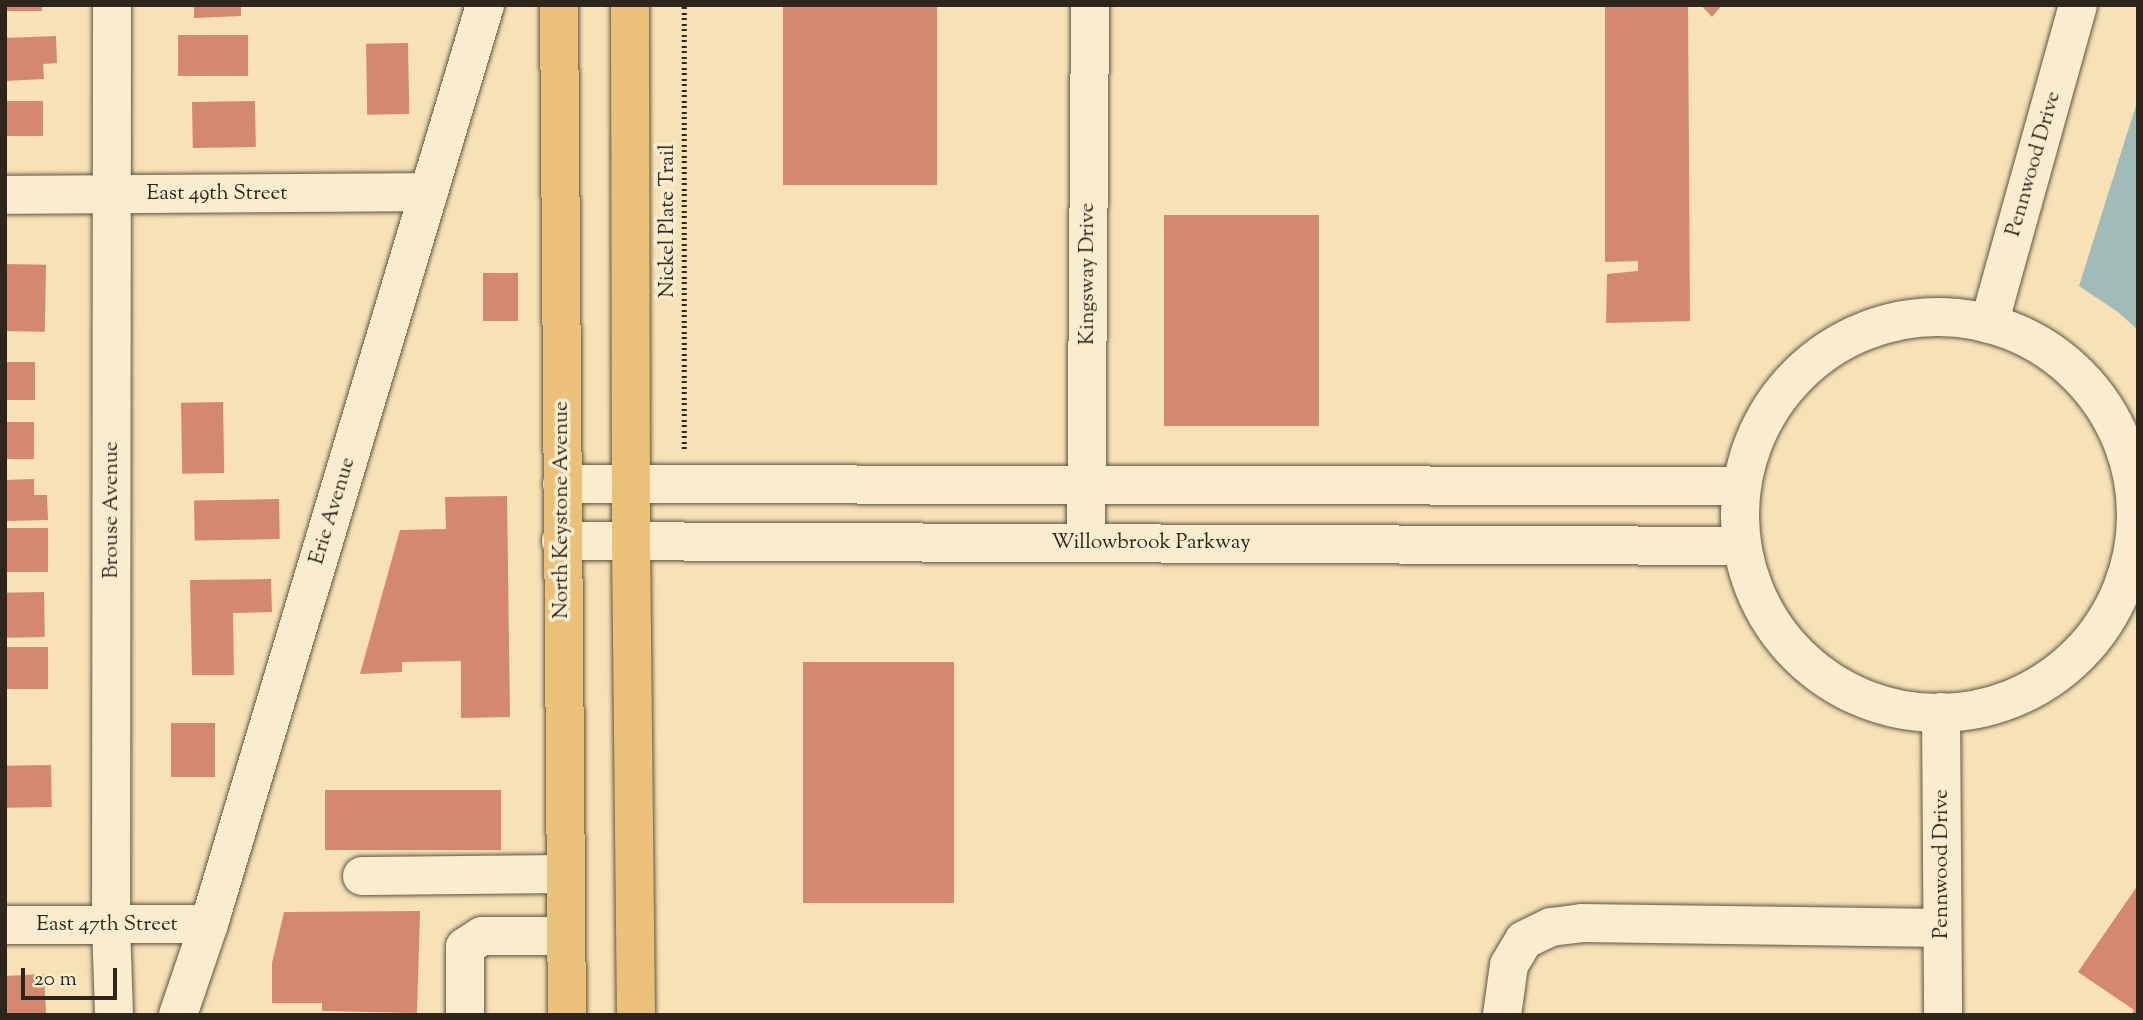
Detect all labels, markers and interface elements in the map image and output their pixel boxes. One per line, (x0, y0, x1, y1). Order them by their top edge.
street label: Pennwood Drive (2001, 88, 2067, 240)
street label: Nickel Plate Trail (655, 144, 681, 298)
street label: East 49th Street (147, 181, 287, 207)
street label: Kingsway Drive (1075, 203, 1101, 345)
street label: North Keystone Avenue (549, 401, 575, 619)
street label: Brouse Avenue (99, 441, 125, 579)
street label: Erie Avenue (305, 454, 361, 568)
street label: Willowbrook Parkway (1051, 530, 1251, 556)
street label: Pennwood Drive (1929, 789, 1955, 939)
street label: East 47th Street (36, 912, 178, 938)
scale bar (24, 954, 121, 998)
text: 20 m (34, 965, 77, 995)

